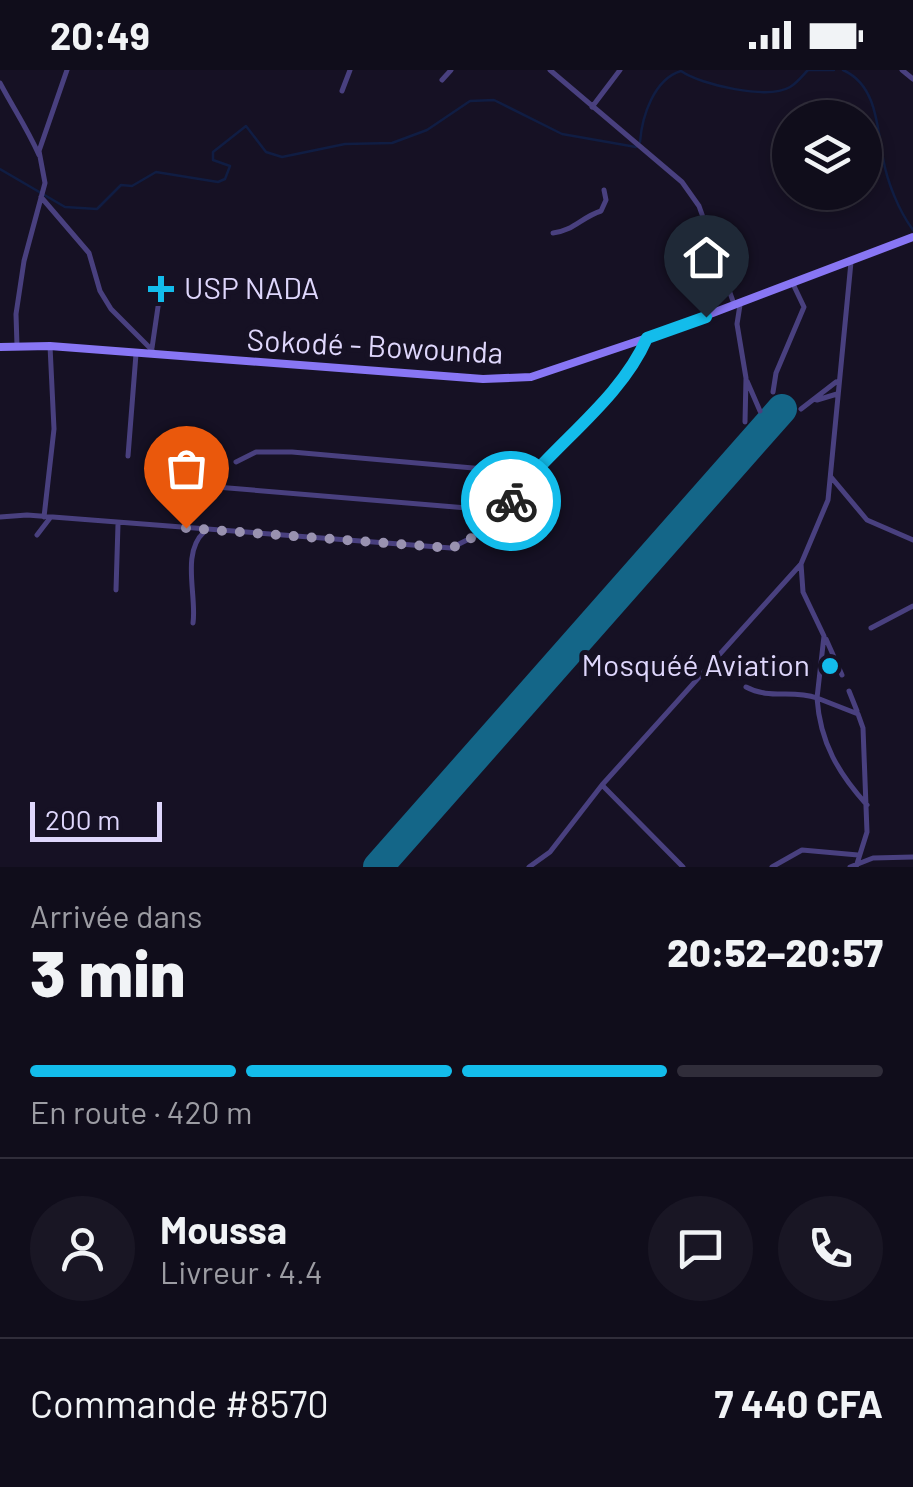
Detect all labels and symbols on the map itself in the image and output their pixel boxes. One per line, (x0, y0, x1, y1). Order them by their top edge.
pin (664, 215, 749, 318)
place label: USP NADA (184, 269, 319, 305)
marker: USP NADA (148, 276, 174, 302)
street label: Sokodé - Bowounda (246, 320, 504, 370)
pin (144, 426, 229, 529)
courier (461, 451, 561, 551)
place label: Mosquéé Aviation (582, 646, 810, 682)
marker: Mosquéé Aviation (819, 655, 841, 677)
scale bar (30, 797, 162, 841)

